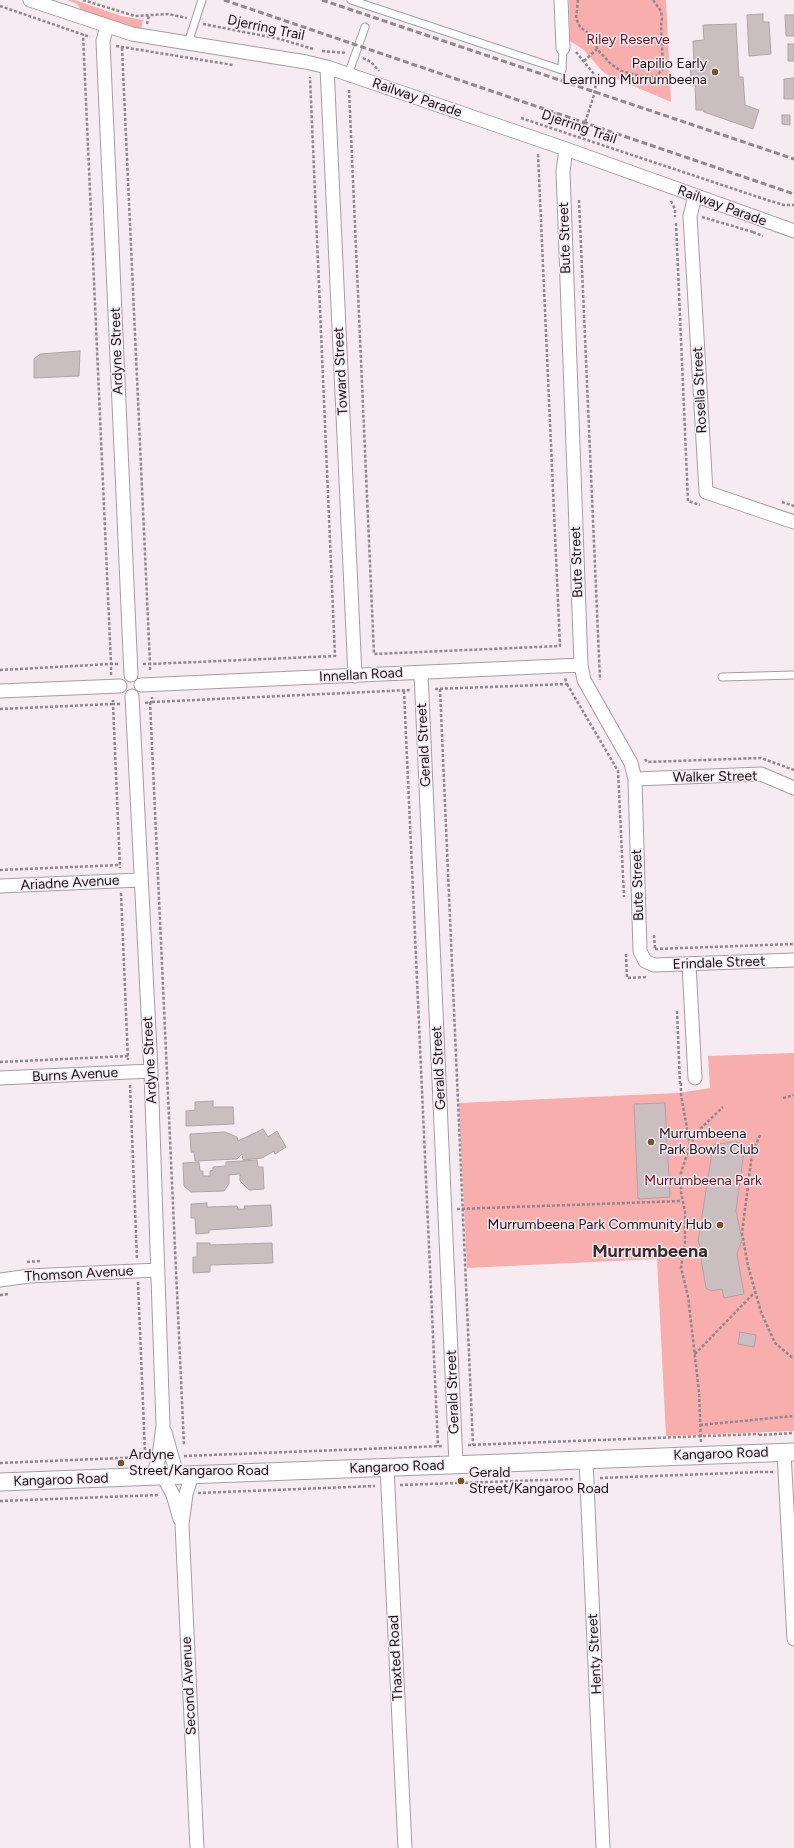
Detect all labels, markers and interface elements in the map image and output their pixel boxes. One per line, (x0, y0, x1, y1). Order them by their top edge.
street label: Djerring Trail (226, 12, 306, 44)
park label: Riley Reserve (586, 32, 670, 48)
place label: Papilio Early Learning Murrumbeena (562, 56, 707, 88)
marker: Papilio Early Learning Murrumbeena (710, 67, 720, 77)
street label: Railway Parade (370, 75, 464, 121)
street label: Djerring Trail (539, 106, 619, 148)
street label: Railway Parade (675, 182, 769, 230)
street label: Bute Street (555, 202, 575, 274)
street label: Ardyne Street (107, 307, 127, 395)
street label: Toward Street (330, 326, 352, 416)
street label: Rosella Street (689, 346, 711, 434)
street label: Bute Street (567, 526, 587, 598)
street label: Innellan Road (319, 664, 403, 686)
street label: Gerald Street (413, 703, 435, 787)
street label: Walker Street (672, 768, 758, 786)
street label: Bute Street (628, 849, 648, 921)
street label: Ariadne Avenue (20, 872, 120, 894)
street label: Erindale Street (672, 953, 766, 973)
street label: Ardyne Street (139, 1016, 161, 1104)
street label: Gerald Street (428, 1026, 450, 1110)
street label: Burns Avenue (32, 1064, 118, 1086)
place label: Murrumbeena Park Bowls Club (659, 1126, 759, 1158)
marker: Murrumbeena Park Bowls Club (646, 1137, 656, 1147)
park label: Murrumbeena Park (644, 1173, 762, 1189)
place label: Murrumbeena Park Community Hub (488, 1217, 712, 1233)
marker: Murrumbeena Park Community Hub (715, 1220, 725, 1230)
district label: Murrumbeena (592, 1241, 708, 1263)
street label: Thomson Avenue (24, 1263, 134, 1285)
street label: Gerald Street (443, 1350, 463, 1434)
street label: Kangaroo Road (673, 1444, 769, 1464)
place label: Ardyne Street/Kangaroo Road (129, 1447, 269, 1480)
street label: Kangaroo Road (349, 1457, 445, 1477)
marker: Ardyne Street/Kangaroo Road (116, 1458, 126, 1468)
place label: Gerald Street/Kangaroo Road (469, 1465, 609, 1498)
street label: Kangaroo Road (13, 1470, 109, 1490)
marker: Gerald Street/Kangaroo Road (456, 1476, 466, 1486)
street label: Henty Street (584, 1613, 606, 1695)
street label: Thaxted Road (385, 1615, 407, 1701)
street label: Second Avenue (178, 1636, 200, 1736)

